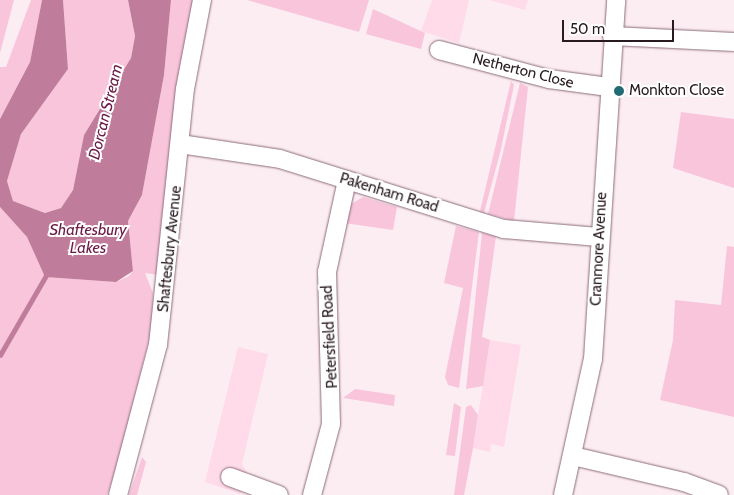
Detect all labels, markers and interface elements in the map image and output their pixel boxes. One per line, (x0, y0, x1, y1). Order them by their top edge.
scale bar (564, 10, 676, 42)
text: 50 m (570, 20, 605, 38)
street label: Netherton Close (471, 50, 575, 92)
water label: Dorcan Stream (85, 62, 127, 162)
place label: Monkton Close (629, 82, 724, 100)
marker: Monkton Close (613, 85, 625, 97)
street label: Pakenham Road (337, 169, 441, 217)
street label: Shaftesbury Avenue (154, 185, 186, 313)
street label: Cranmore Avenue (587, 192, 611, 306)
water label: Shaftesbury Lakes (49, 220, 127, 258)
street label: Petersfield Road (318, 285, 342, 389)

